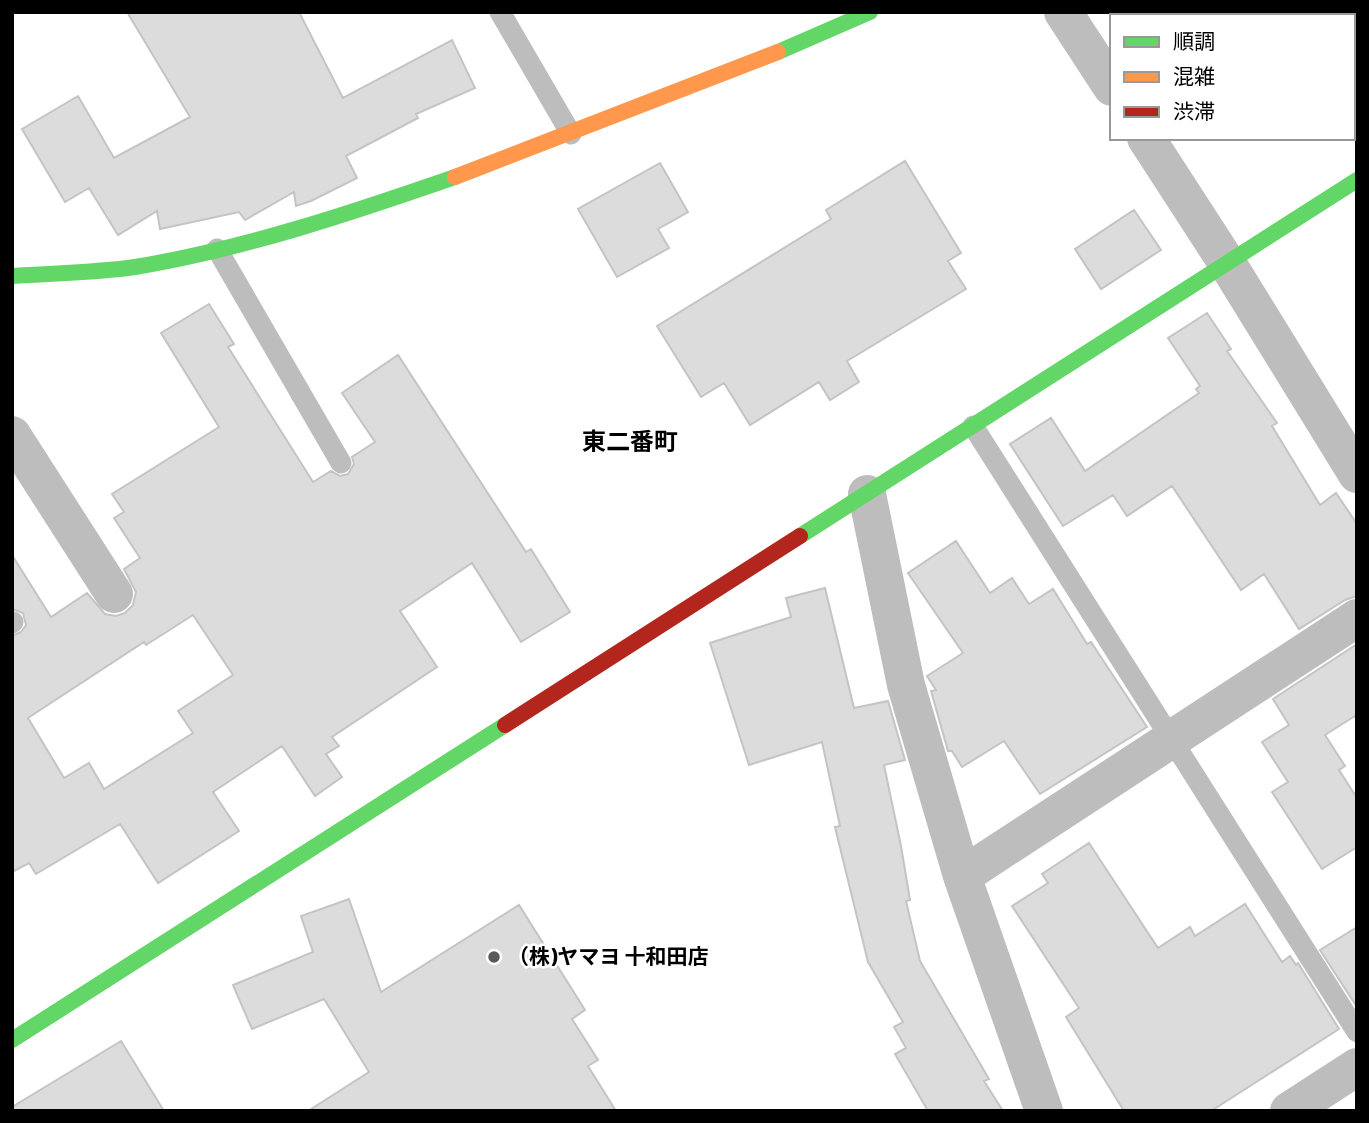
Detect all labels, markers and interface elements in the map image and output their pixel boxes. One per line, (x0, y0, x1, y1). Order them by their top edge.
legend (1110, 14, 1355, 140)
text: 順調 (1173, 28, 1215, 53)
text: 混雑 (1173, 63, 1215, 88)
text: 渋滞 (1173, 98, 1215, 123)
district label: 東二番町 (582, 426, 678, 455)
place label: （株)ヤマヨ 十和田店 (508, 943, 709, 968)
marker: （株)ヤマヨ 十和田店 (486, 949, 502, 965)

